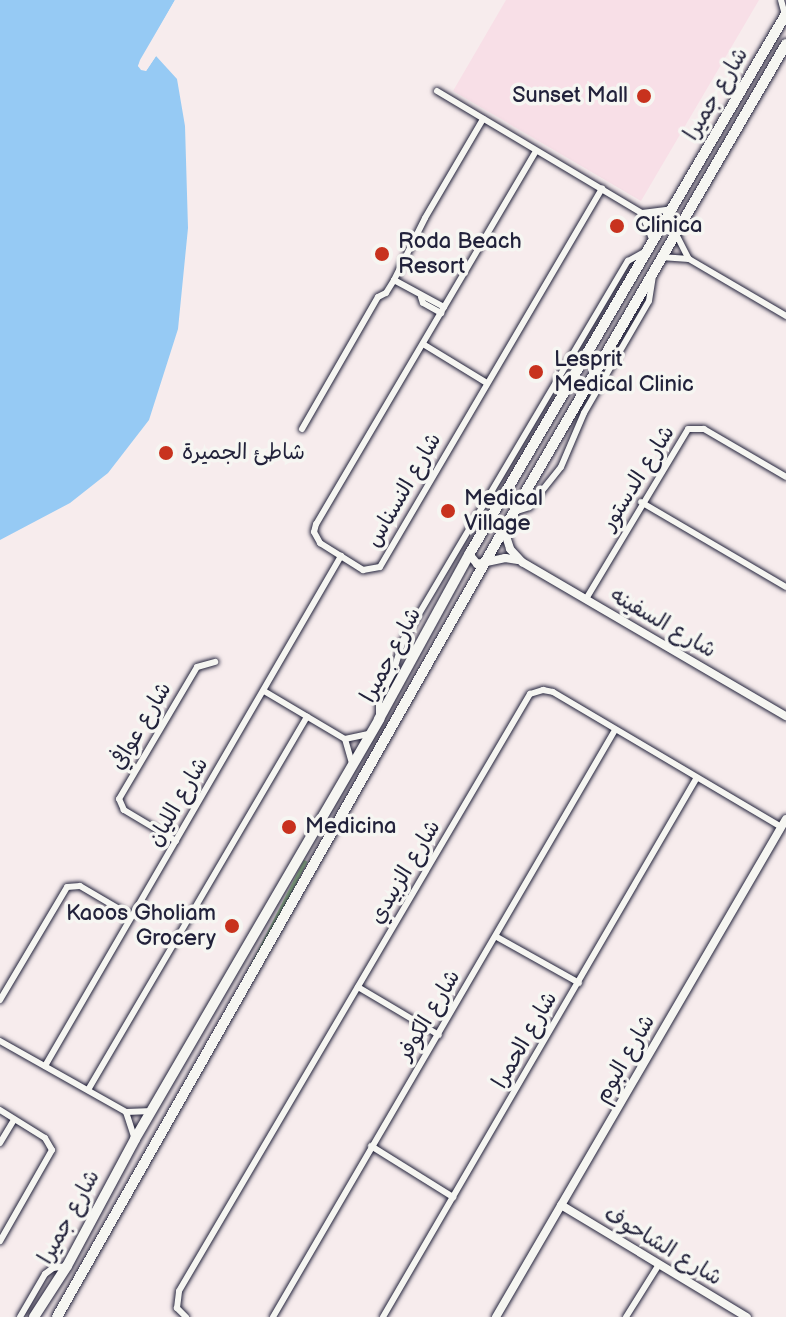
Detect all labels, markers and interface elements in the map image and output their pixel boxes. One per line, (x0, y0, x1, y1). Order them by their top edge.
street label: شارع جميرا (678, 43, 754, 145)
place label: Sunset Mall (512, 83, 628, 109)
marker: Sunset Mall (635, 87, 653, 105)
place label: Clinica (635, 213, 702, 239)
marker: Clinica (606, 215, 628, 237)
place label: Roda Beach Resort (398, 228, 522, 280)
marker: Roda Beach Resort (373, 245, 391, 263)
place label: Lesprit Medical Clinic (554, 346, 694, 398)
marker: Lesprit Medical Clinic (525, 361, 547, 383)
street label: شارع الدستور (595, 421, 681, 535)
street label: شارع النسناس (361, 428, 447, 552)
place label: شاطئ الجميرة (182, 440, 305, 466)
marker: شاطئ الجميرة (157, 444, 175, 462)
place label: Medical Village (464, 485, 543, 536)
marker: Medical Village (439, 502, 457, 520)
street label: شارع السفينه (605, 582, 721, 664)
street label: شارع جميرا (355, 603, 427, 707)
street label: شارع عوافي (104, 677, 178, 775)
street label: شارع الليان (142, 753, 214, 851)
place label: Medicina (305, 814, 396, 840)
street label: شارع الزبيدي (364, 815, 446, 929)
marker: Medicina (280, 818, 298, 836)
place label: Kaoos Gholiam Grocery (66, 900, 216, 952)
marker: Kaoos Gholiam Grocery (223, 917, 241, 935)
street label: شارع الكوفر (392, 965, 466, 1065)
street label: شارع الحمرا (487, 987, 563, 1093)
street label: شارع البوم (589, 1010, 661, 1108)
street label: شارع جميرا (32, 1165, 106, 1269)
street label: شارع الشاحوف (599, 1200, 727, 1292)

